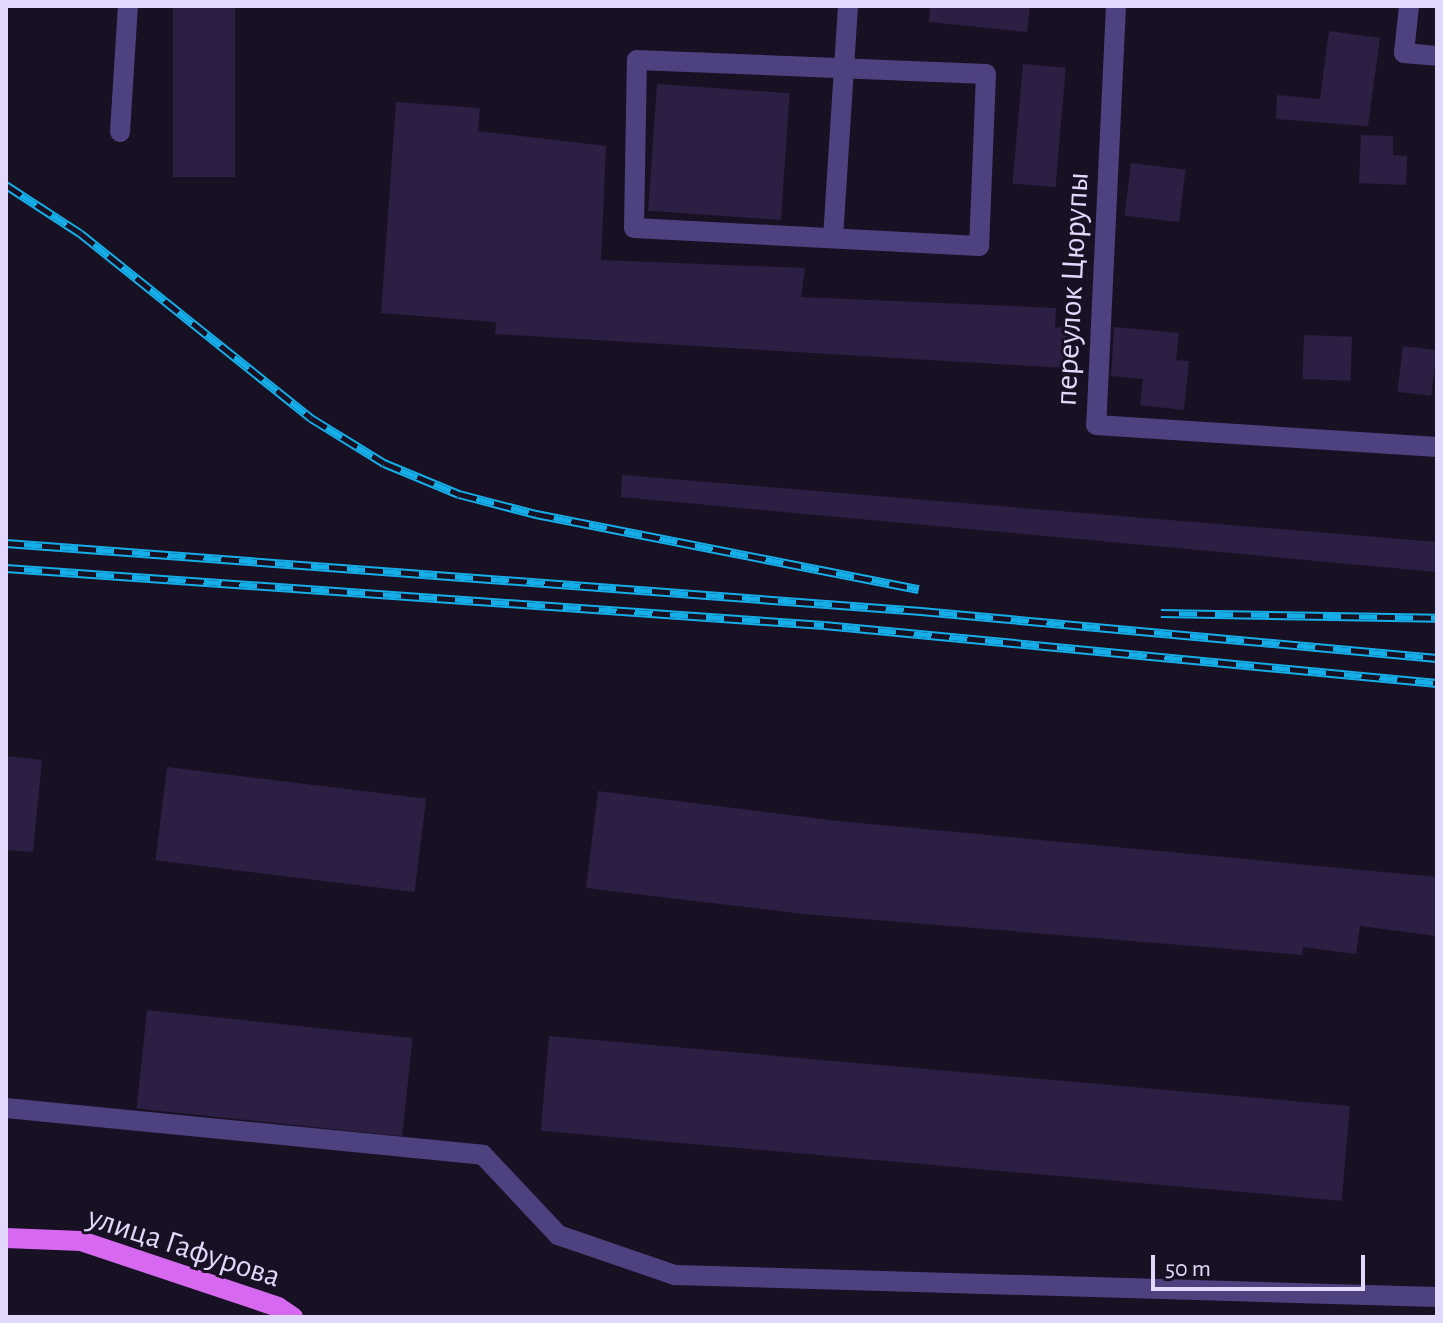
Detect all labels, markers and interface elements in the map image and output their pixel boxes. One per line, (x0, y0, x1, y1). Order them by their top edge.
street label: переулок Цюрупы (1047, 171, 1097, 407)
street label: улица Гафурова (83, 1198, 285, 1296)
scale bar (1155, 1239, 1369, 1289)
text: 50 m (1165, 1257, 1211, 1281)

